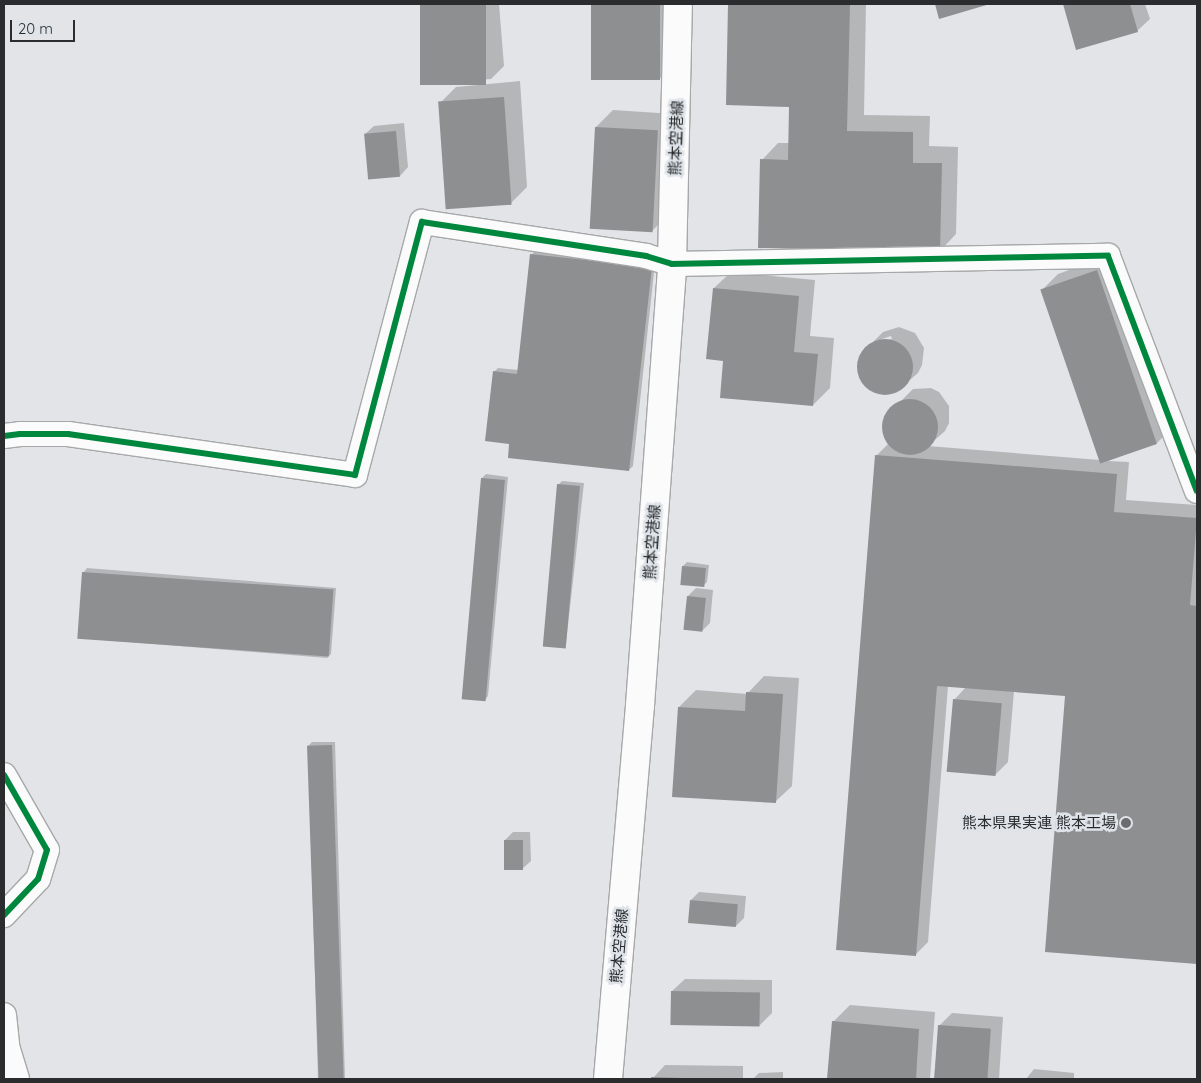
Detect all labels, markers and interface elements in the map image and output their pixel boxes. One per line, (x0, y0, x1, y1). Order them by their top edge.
scale bar (12, 10, 78, 42)
text: 20 m (18, 19, 53, 38)
street label: 熊本空港線 (666, 100, 686, 176)
street label: 熊本空港線 (640, 504, 664, 580)
place label: 熊本県果実連 熊本工場 (962, 814, 1116, 832)
marker: 熊本県果実連 熊本工場 (1120, 817, 1132, 829)
street label: 熊本空港線 (607, 908, 631, 984)

